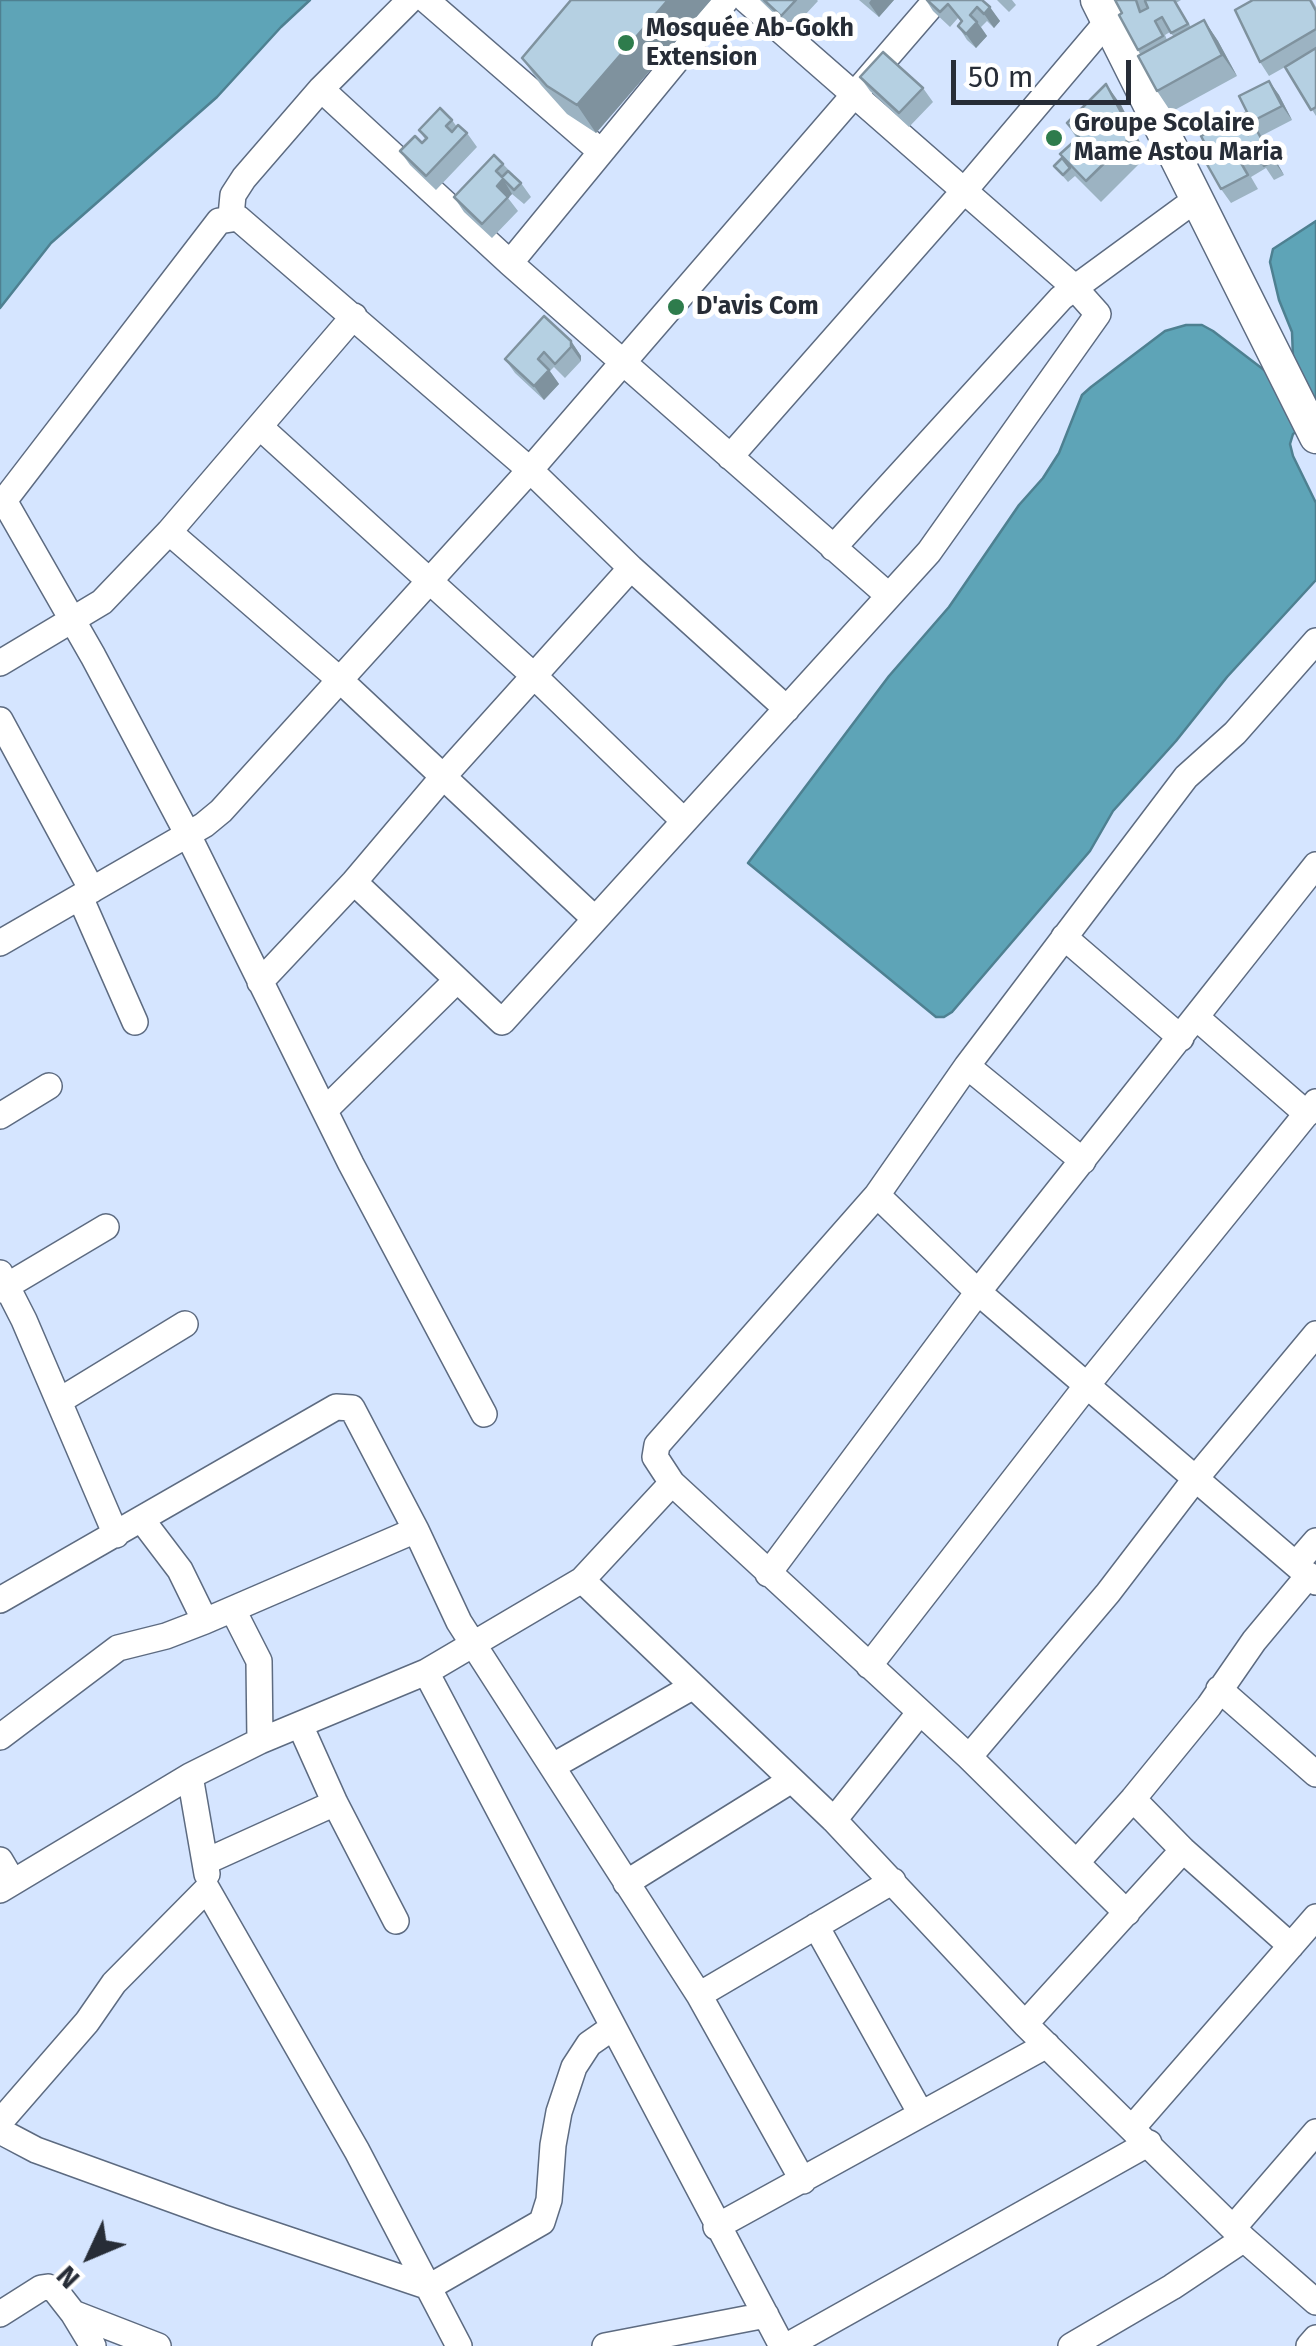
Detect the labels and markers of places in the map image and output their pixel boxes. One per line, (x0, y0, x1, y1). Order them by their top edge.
place label: Mosquée Ab-Gokh Extension (646, 14, 854, 73)
marker: Mosquée Ab-Gokh Extension (615, 32, 637, 54)
place label: Groupe Scolaire Mame Astou Maria (1074, 109, 1283, 168)
marker: Groupe Scolaire Mame Astou Maria (1043, 127, 1065, 149)
place label: D'avis Com (696, 292, 819, 322)
marker: D'avis Com (665, 296, 687, 318)

